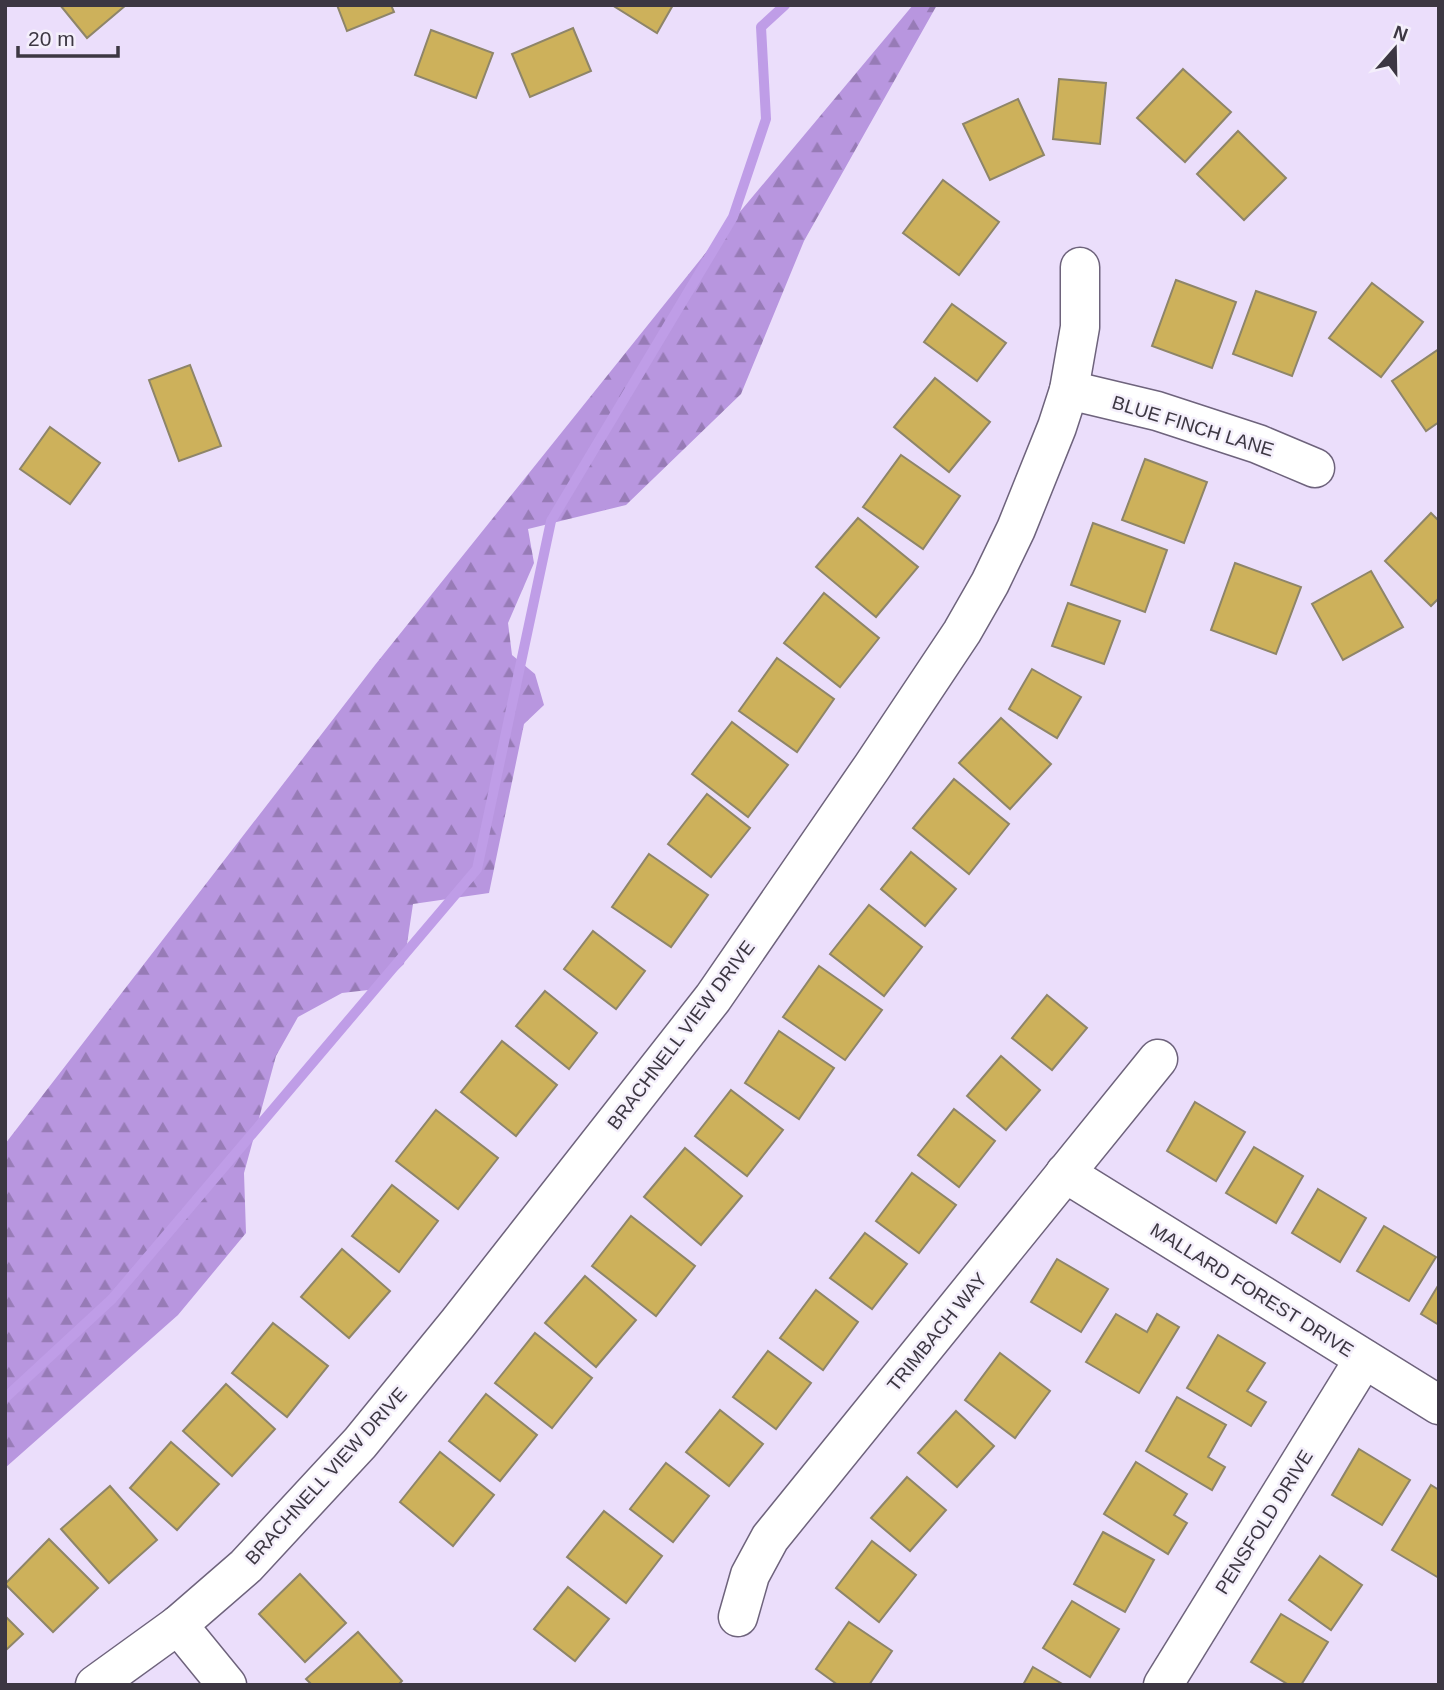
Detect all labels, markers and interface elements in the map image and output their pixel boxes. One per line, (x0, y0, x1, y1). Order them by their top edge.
scale bar (18, 14, 117, 58)
north arrow (1360, 14, 1430, 84)
text: N (1391, 21, 1411, 46)
text: 20 m (28, 27, 75, 50)
street label: BLUE FINCH LANE (1110, 391, 1276, 461)
street label: BRACHNELL VIEW DRIVE (603, 937, 759, 1133)
street label: MALLARD FOREST DRIVE (1147, 1219, 1357, 1361)
street label: TRIMBACH WAY (883, 1269, 991, 1395)
street label: BRACHNELL VIEW DRIVE (241, 1383, 411, 1569)
street label: PENSFOLD DRIVE (1211, 1446, 1317, 1598)

